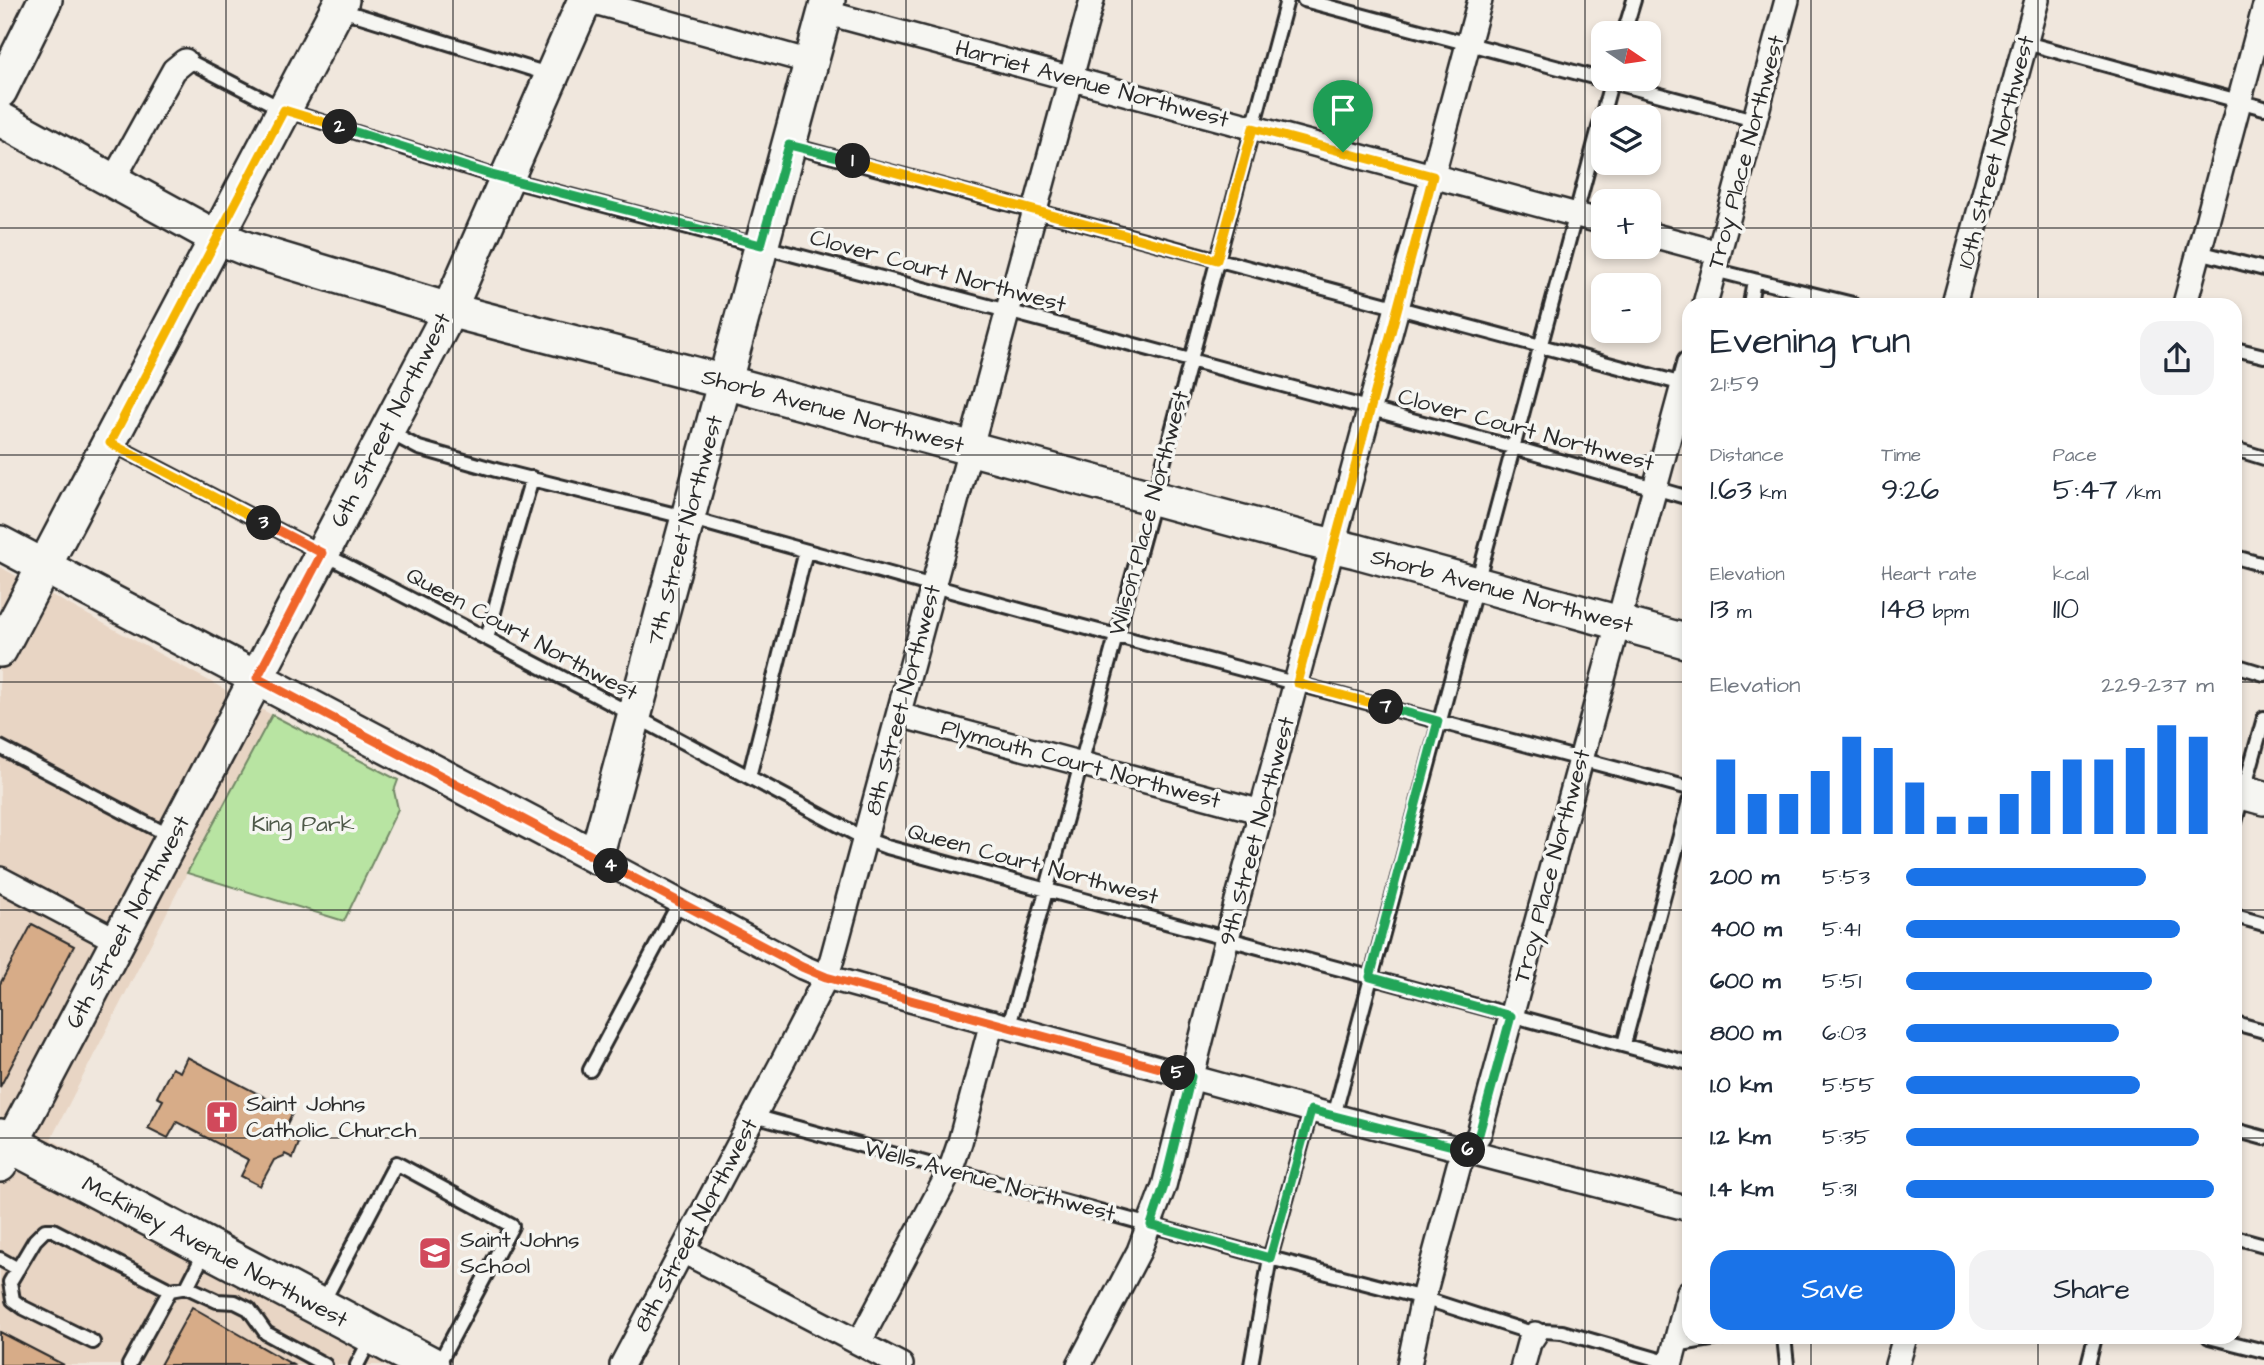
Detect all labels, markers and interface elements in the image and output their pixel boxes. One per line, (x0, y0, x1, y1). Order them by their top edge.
north arrow (1591, 21, 1661, 91)
map controls (1591, 21, 1661, 343)
street label: Troy Place Northwest (1699, 31, 1794, 273)
street label: 10th Street Northwest (1949, 31, 2043, 272)
street label: Harriet Avenue Northwest (952, 32, 1233, 136)
pin (1313, 80, 1373, 152)
icon: arrive (1324, 91, 1362, 129)
button: layers (1591, 105, 1661, 175)
pin: 2 (322, 110, 358, 144)
text: 2 (334, 113, 345, 140)
pin: 1 (836, 144, 870, 178)
text: 1 (851, 147, 854, 174)
button: + (1591, 189, 1661, 259)
street label: Clover Court Northwest (806, 221, 1070, 321)
button: − (1591, 273, 1661, 343)
street label: 6th Street Northwest (323, 306, 459, 533)
text: Evening run (1710, 316, 1911, 368)
button: share (2140, 321, 2214, 395)
street label: Shorb Avenue Northwest (698, 361, 968, 462)
text: 21:59 (1710, 368, 1759, 400)
street label: Clover Court Northwest (1394, 380, 1658, 480)
street label: Wilson Place Northwest (1101, 386, 1197, 639)
street label: 7th Street Northwest (639, 411, 731, 649)
text: Distance (1710, 442, 1784, 469)
text: Time (1881, 442, 1921, 469)
text: Pace (2053, 442, 2097, 469)
text: 1.63 (1710, 469, 1752, 511)
text: 9:26 (1881, 469, 1939, 511)
text: 5:47 (2053, 469, 2118, 511)
text: km (1752, 480, 1786, 507)
text: /km (2118, 480, 2161, 507)
pin: 3 (246, 505, 282, 540)
text: 3 (259, 509, 268, 536)
street label: Shorb Avenue Northwest (1367, 541, 1637, 642)
street label: Queen Court Northwest (400, 559, 644, 709)
text: Elevation (1710, 561, 1785, 588)
text: Heart rate (1881, 561, 1977, 588)
text: kcal (2053, 561, 2089, 588)
street label: 8th Street Northwest (857, 580, 949, 819)
text: 13 (1710, 588, 1729, 630)
text: 148 (1881, 588, 1925, 630)
text: 110 (2053, 588, 2079, 630)
text: m (1729, 599, 1752, 626)
text: bpm (1925, 599, 1969, 626)
text: Elevation (1710, 669, 1801, 701)
text: 229–237 m (2101, 669, 2214, 701)
pin: 7 (1368, 690, 1404, 724)
text: 7 (1380, 693, 1391, 720)
street label: Plymouth Court Northwest (937, 711, 1225, 818)
street label: 9th Street Northwest (1211, 712, 1303, 949)
street label: Troy Place Northwest (1505, 745, 1600, 987)
park label: King Park (251, 808, 355, 841)
street label: 6th Street Northwest (58, 809, 198, 1034)
street label: Queen Court Northwest (904, 815, 1163, 913)
pin: 4 (594, 848, 628, 884)
text: 4 (604, 852, 617, 879)
text: 200 m (1710, 861, 1779, 893)
text: 5:53 (1822, 861, 1870, 893)
text: 400 m (1710, 913, 1782, 945)
text: 5:41 (1822, 913, 1861, 945)
text: 600 m (1710, 965, 1781, 997)
text: 5:51 (1822, 965, 1861, 997)
text: 800 m (1710, 1017, 1781, 1049)
text: 6:03 (1822, 1017, 1866, 1049)
pin: 5 (1160, 1056, 1196, 1090)
text: 5 (1171, 1059, 1184, 1086)
text: 1.0 km (1710, 1069, 1772, 1101)
text: 5:55 (1822, 1069, 1875, 1101)
place label: Saint Johns Catholic Church (246, 1088, 417, 1146)
church icon: Saint Johns Catholic Church (203, 1098, 241, 1136)
street label: 8th Street Northwest (626, 1112, 766, 1337)
text: 1.2 km (1710, 1121, 1771, 1153)
text: 5:35 (1822, 1121, 1870, 1153)
street label: Wells Avenue Northwest (861, 1132, 1120, 1230)
pin: 6 (1450, 1132, 1486, 1168)
text: 6 (1462, 1136, 1473, 1163)
street label: McKinley Avenue Northwest (76, 1168, 354, 1337)
text: 1.4 km (1710, 1173, 1773, 1205)
text: 5:31 (1822, 1173, 1857, 1205)
place label: Saint Johns School (460, 1224, 580, 1282)
school or university icon: Saint Johns School (416, 1234, 454, 1272)
button: Save (1710, 1250, 1955, 1330)
button: Share (1969, 1250, 2214, 1330)

